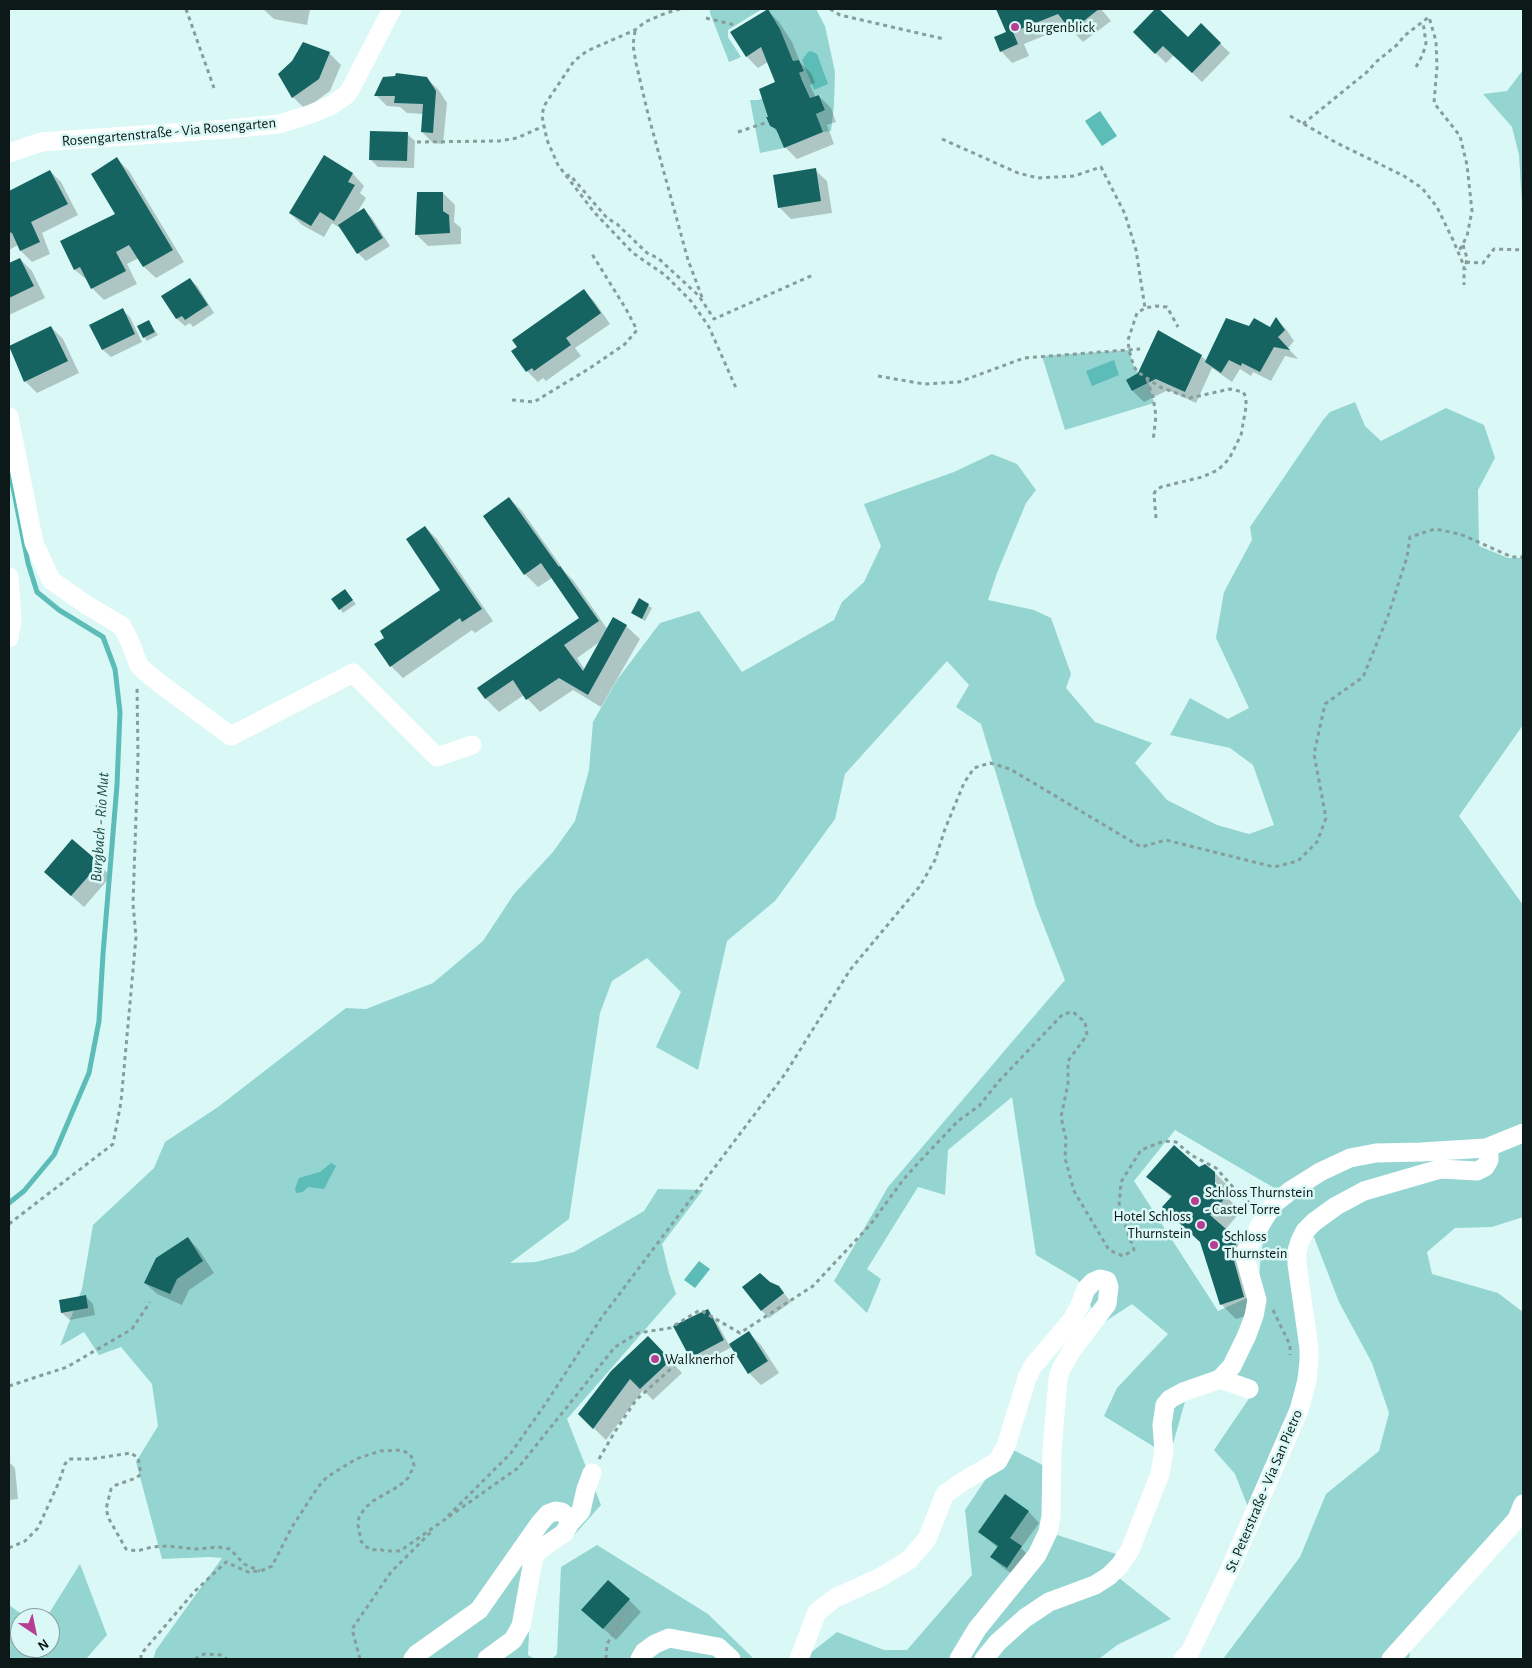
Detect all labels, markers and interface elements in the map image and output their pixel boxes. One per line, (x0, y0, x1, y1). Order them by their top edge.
place label: Burgenblick (1025, 18, 1095, 36)
marker: Burgenblick (1009, 21, 1021, 33)
street label: Rosengartenstraße - Via Rosengarten (61, 114, 277, 150)
water label: Burgbach - Rio Mut (87, 771, 113, 883)
place label: Schloss Thurnstein - Castel Torre (1205, 1183, 1313, 1218)
marker: Schloss Thurnstein - Castel Torre (1189, 1195, 1201, 1207)
place label: Hotel Schloss Thurnstein (1113, 1207, 1191, 1242)
marker: Hotel Schloss Thurnstein (1195, 1219, 1207, 1231)
place label: Schloss Thurnstein (1224, 1227, 1287, 1262)
marker: Schloss Thurnstein (1208, 1239, 1220, 1251)
place label: Walknerhof (665, 1350, 734, 1368)
marker: Walknerhof (649, 1353, 661, 1365)
street label: St. Peterstraße - Via San Pietro (1222, 1407, 1306, 1575)
north arrow (10, 1608, 60, 1658)
text: N (35, 1636, 51, 1653)

